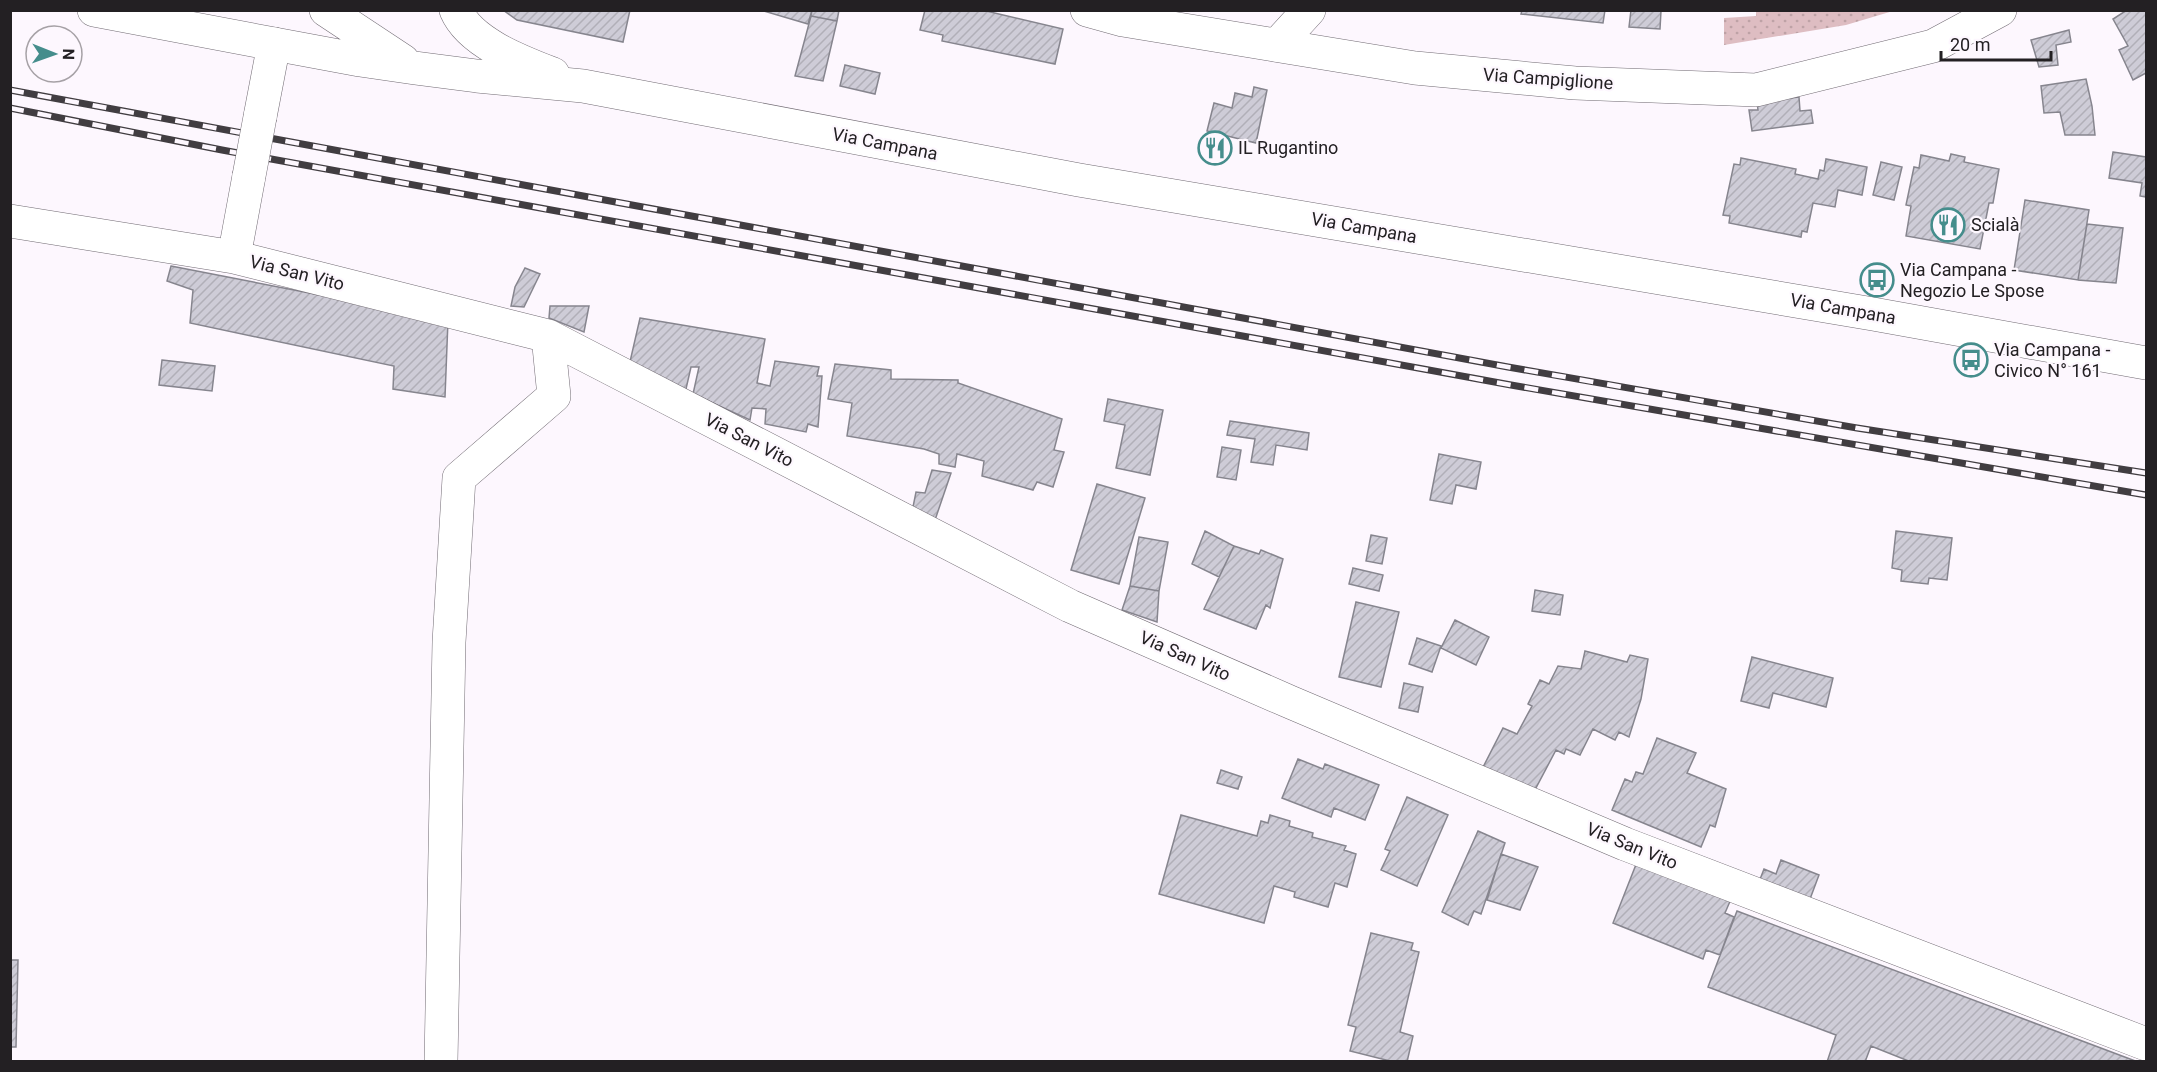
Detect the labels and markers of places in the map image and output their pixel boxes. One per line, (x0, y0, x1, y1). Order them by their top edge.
restaurant icon: IL Rugantino (1197, 130, 1233, 166)
place label: IL Rugantino (1238, 137, 1338, 158)
restaurant icon: Scialà (1930, 207, 1966, 243)
place label: Scialà (1971, 214, 2019, 235)
place label: Via Campana - Negozio Le Spose (1900, 259, 2044, 301)
bus stop icon: Via Campana - Negozio Le Spose (1859, 262, 1895, 298)
place label: Via Campana - Civico N° 161 (1994, 339, 2110, 381)
bus stop icon: Via Campana - Civico N° 161 (1953, 342, 1989, 378)

